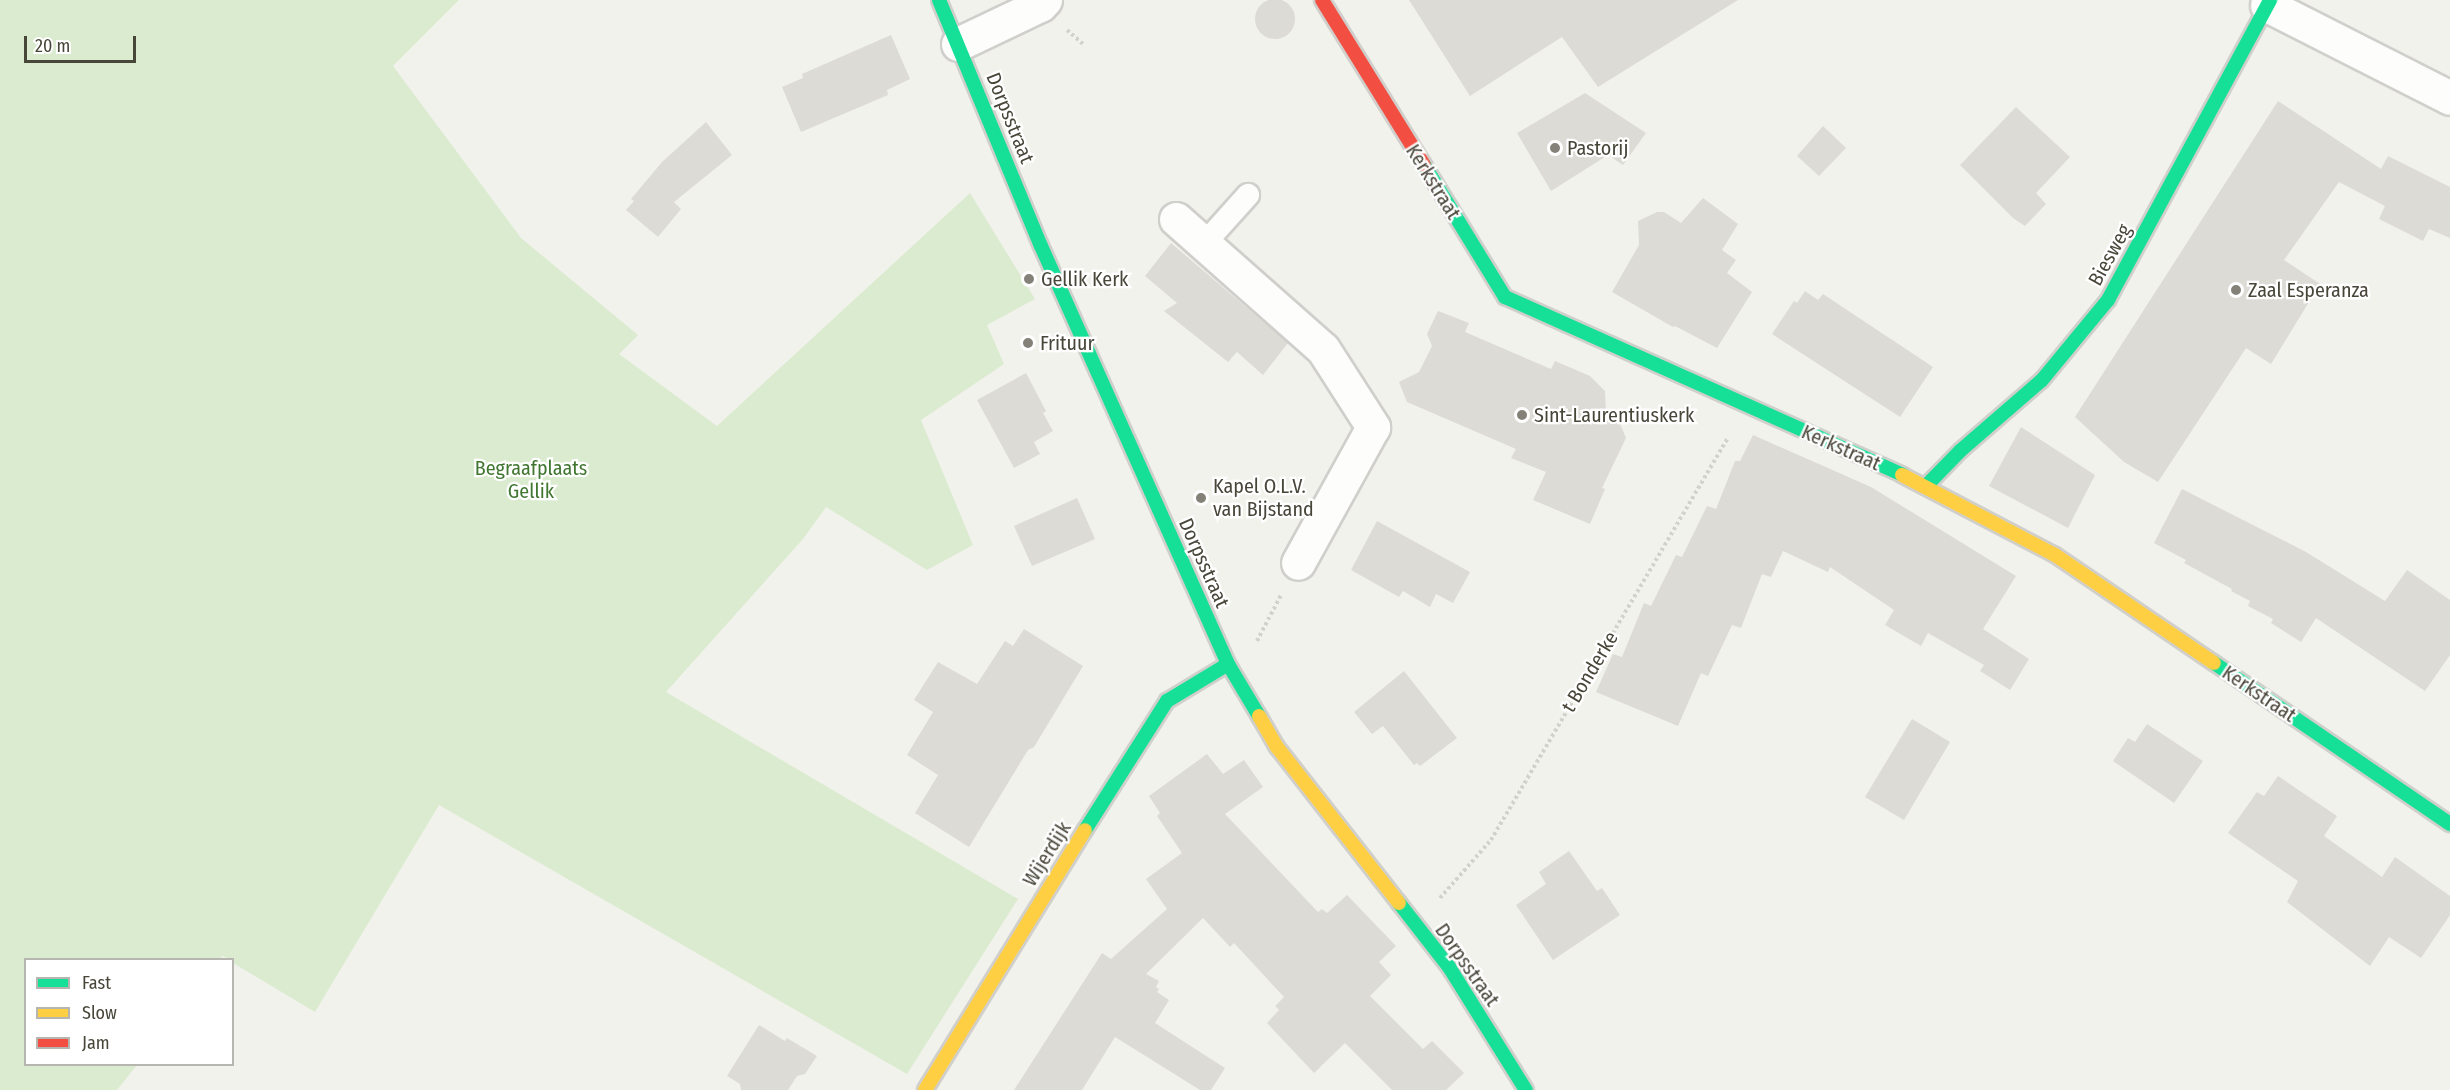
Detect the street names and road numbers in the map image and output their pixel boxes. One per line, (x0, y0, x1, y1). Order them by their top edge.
street label: Dorpsstraat (981, 69, 1039, 167)
street label: Kerkstraat (1401, 140, 1465, 224)
street label: Biesweg (2083, 220, 2137, 290)
street label: Kerkstraat (1798, 420, 1884, 476)
street label: Dorpsstraat (1174, 514, 1234, 612)
street label: t Bonderke (1557, 627, 1623, 717)
street label: Kerkstraat (2218, 661, 2300, 727)
street label: Wijerdijk (1018, 817, 1076, 891)
street label: Dorpsstraat (1430, 919, 1504, 1011)

